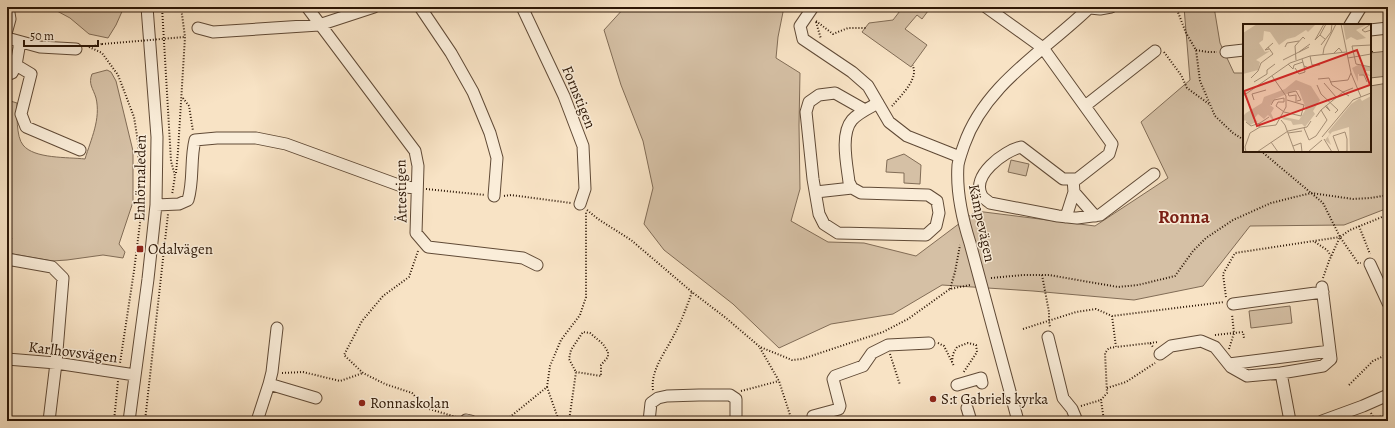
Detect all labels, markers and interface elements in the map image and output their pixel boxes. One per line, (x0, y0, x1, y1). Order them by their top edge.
scale bar (24, 22, 98, 48)
inset map (1243, 24, 1371, 152)
text: 50 m (30, 28, 54, 44)
street label: Fornstigen (557, 63, 601, 131)
street label: Enhörnaleden (129, 135, 151, 221)
street label: Ättestigen (390, 159, 412, 224)
street label: Kämpevägen (964, 182, 1000, 264)
district label: Ronna (1158, 204, 1211, 230)
place label: Odalvägen (148, 239, 213, 259)
marker: Odalvägen (135, 244, 145, 254)
street label: Karlhovsvägen (27, 337, 119, 367)
place label: S:t Gabriels kyrka (941, 389, 1048, 409)
place label: Ronnaskolan (370, 393, 449, 413)
marker: S:t Gabriels kyrka (928, 394, 938, 404)
marker: Ronnaskolan (357, 398, 367, 408)

